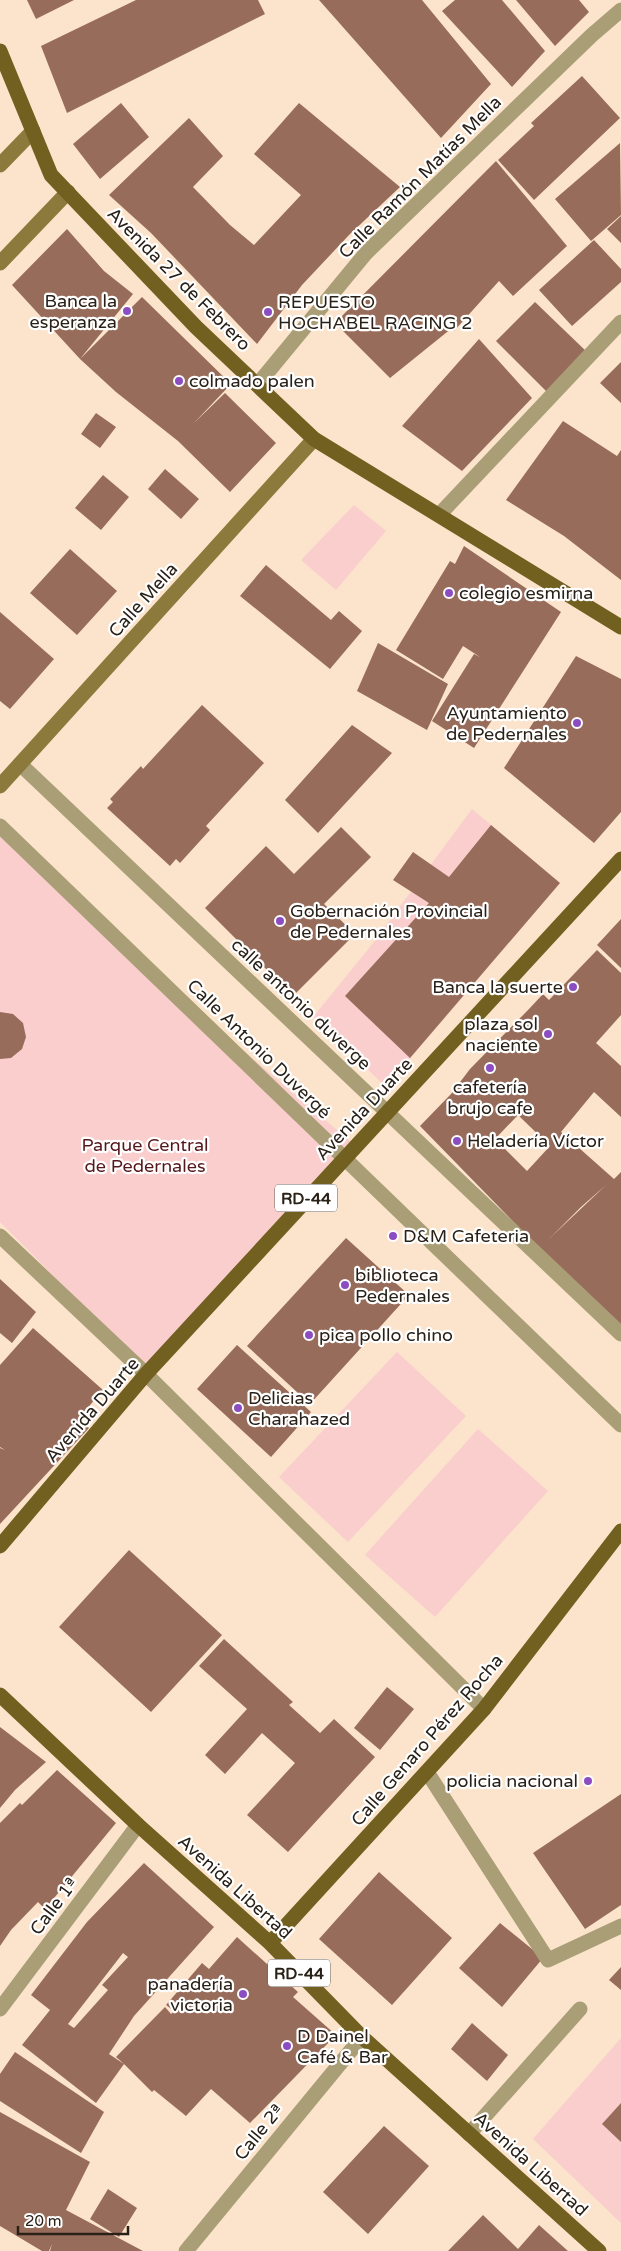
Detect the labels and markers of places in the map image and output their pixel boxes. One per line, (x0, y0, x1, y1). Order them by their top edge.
place label: Banca la esperanza (30, 290, 117, 333)
place label: REPUESTO HOCHABEL RACING 2 (278, 291, 472, 334)
marker: Banca la esperanza (121, 305, 133, 317)
marker: REPUESTO HOCHABEL RACING 2 (262, 306, 274, 318)
place label: colmado palen (189, 370, 315, 392)
marker: colmado palen (173, 375, 185, 387)
place label: colegio esmirna (459, 582, 593, 604)
marker: colegio esmirna (443, 587, 455, 599)
place label: Ayuntamiento de Pedernales (446, 702, 567, 745)
marker: Ayuntamiento de Pedernales (571, 717, 583, 729)
place label: Gobernación Provincial de Pedernales (290, 900, 488, 943)
marker: Gobernación Provincial de Pedernales (274, 915, 286, 927)
place label: Banca la suerte (432, 976, 563, 998)
marker: Banca la suerte (567, 981, 579, 993)
place label: plaza sol naciente (464, 1013, 538, 1056)
marker: plaza sol naciente (542, 1028, 554, 1040)
marker: cafetería brujo cafe (484, 1062, 496, 1074)
place label: cafetería brujo cafe (447, 1076, 533, 1119)
place label: Heladería Víctor (467, 1130, 604, 1152)
marker: Heladería Víctor (451, 1135, 463, 1147)
place label: D&M Cafeteria (403, 1225, 529, 1247)
marker: D&M Cafeteria (387, 1230, 399, 1242)
place label: biblioteca Pedernales (355, 1264, 450, 1307)
marker: biblioteca Pedernales (339, 1279, 351, 1291)
place label: pica pollo chino (319, 1324, 453, 1346)
marker: pica pollo chino (303, 1329, 315, 1341)
place label: Delicias Charahazed (248, 1387, 350, 1430)
marker: Delicias Charahazed (232, 1402, 244, 1414)
place label: policia nacional (446, 1770, 578, 1792)
marker: policia nacional (582, 1775, 594, 1787)
place label: panadería victoria (147, 1973, 233, 2016)
marker: panadería victoria (237, 1988, 249, 2000)
place label: D Dainel Café & Bar (297, 2025, 388, 2068)
marker: D Dainel Café & Bar (281, 2040, 293, 2052)

